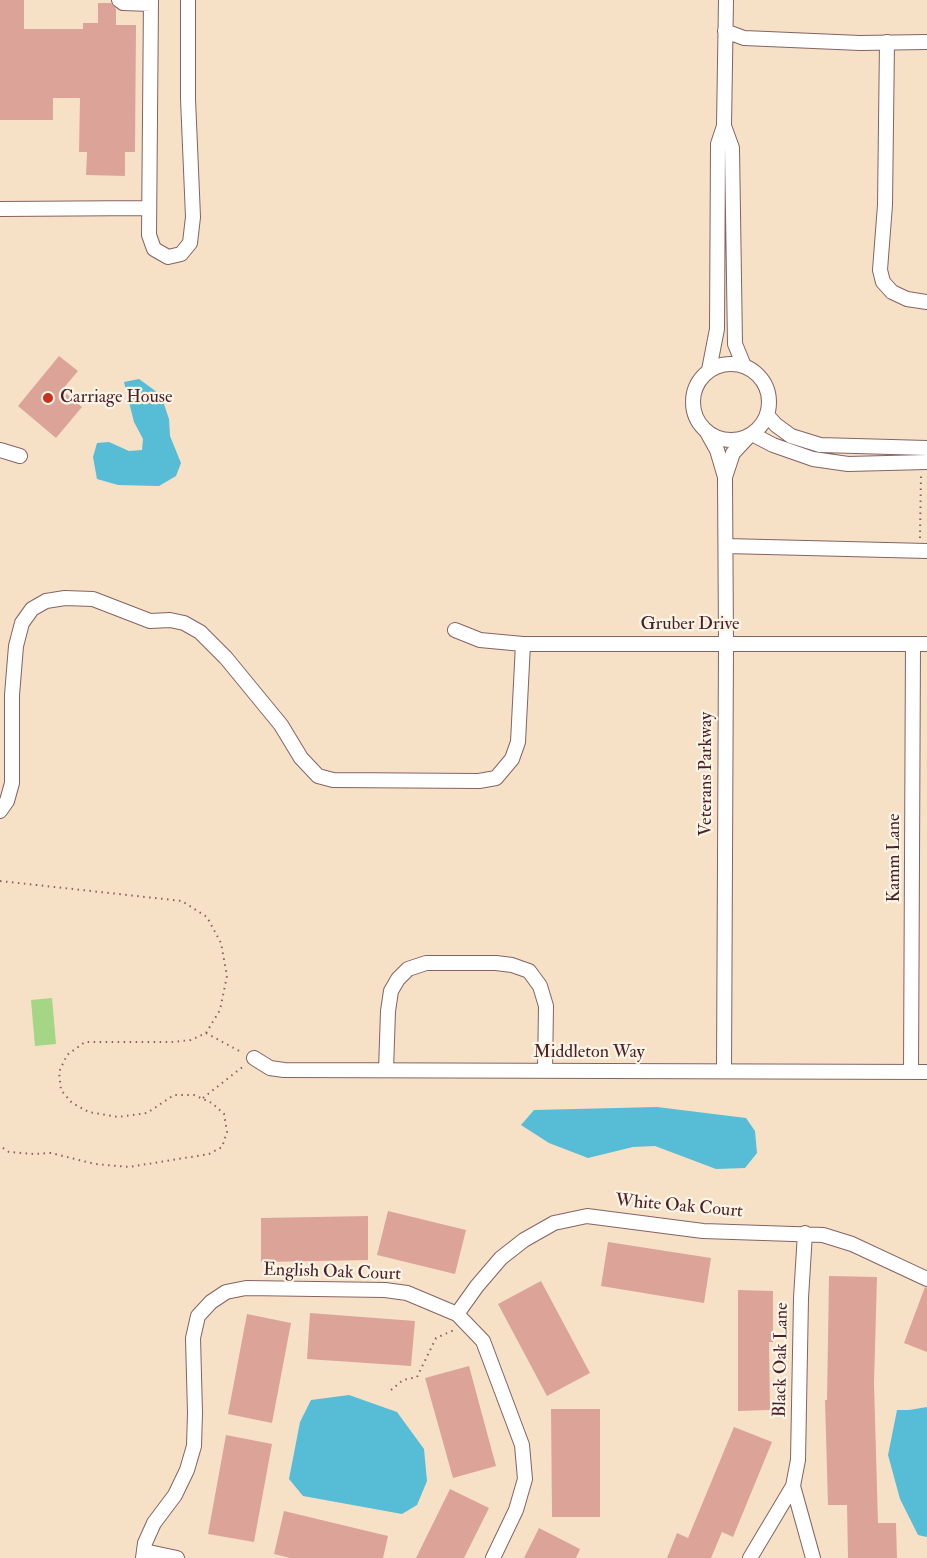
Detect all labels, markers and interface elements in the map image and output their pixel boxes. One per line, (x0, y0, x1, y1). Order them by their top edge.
place label: Carriage House (60, 387, 172, 409)
marker: Carriage House (41, 391, 55, 405)
street label: Gruber Drive (640, 614, 740, 636)
street label: Veterans Parkway (696, 712, 718, 836)
street label: Kamm Lane (884, 814, 906, 902)
street label: Middleton Way (533, 1042, 645, 1064)
street label: White Oak Court (614, 1191, 744, 1223)
street label: English Oak Court (263, 1260, 401, 1286)
street label: Black Oak Lane (770, 1302, 794, 1418)

